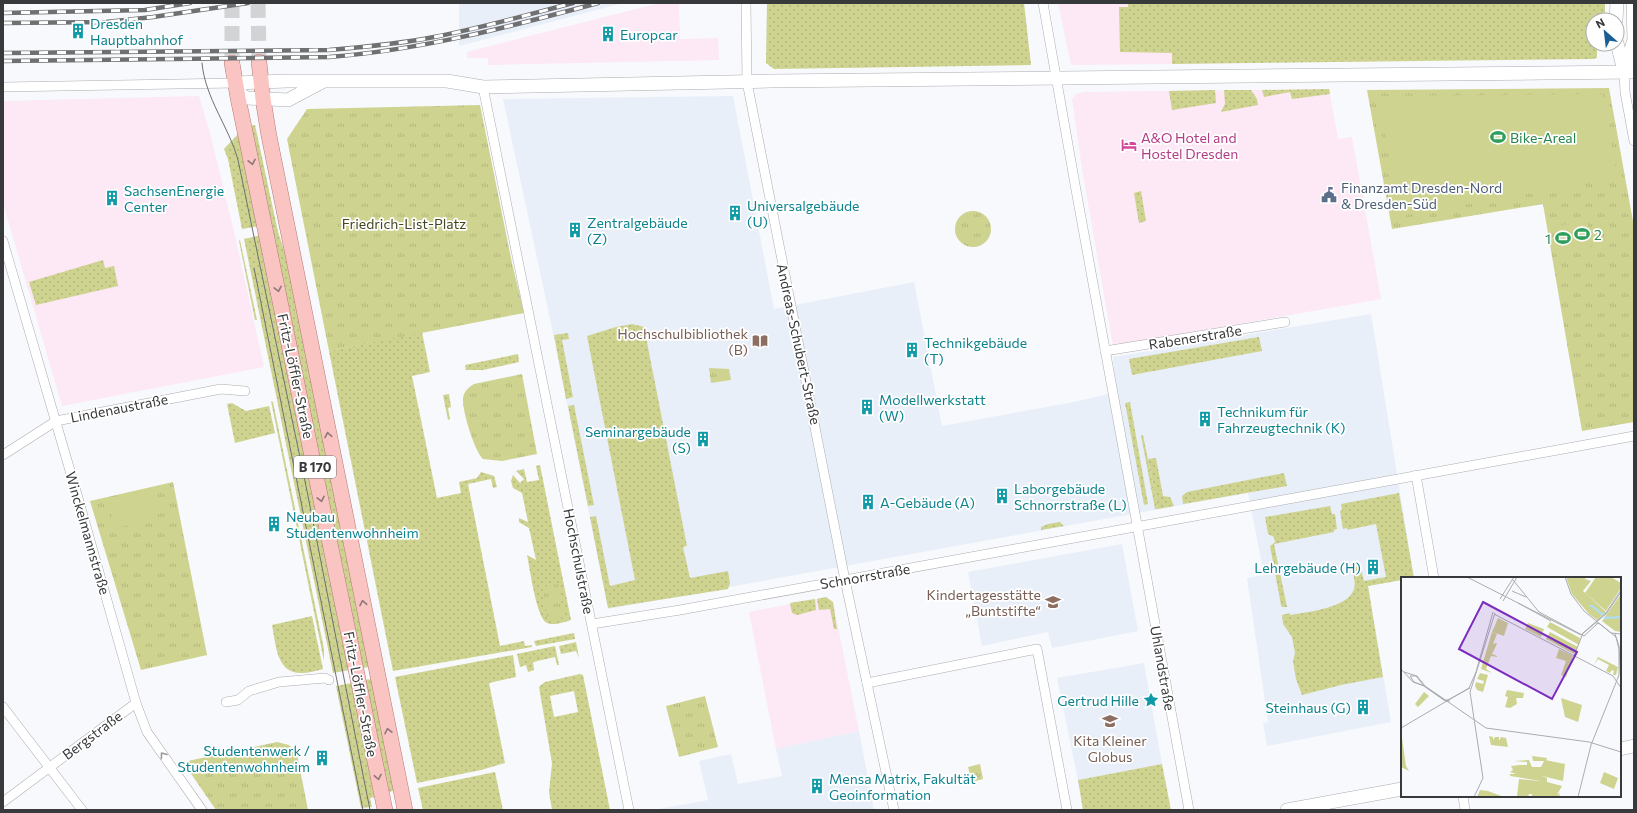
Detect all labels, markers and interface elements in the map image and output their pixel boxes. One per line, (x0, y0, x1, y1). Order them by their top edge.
north arrow (1585, 12, 1625, 52)
place label: Dresden Hauptbahnhof (90, 15, 183, 48)
text: N (1593, 15, 1607, 30)
building icon: Dresden Hauptbahnhof (69, 22, 87, 40)
building icon: Europcar (599, 25, 617, 43)
place label: Europcar (620, 26, 678, 43)
sports icon: Bike-Areal (1489, 128, 1507, 146)
place label: A&O Hotel and Hostel Dresden (1141, 129, 1238, 162)
place label: Bike-Areal (1510, 129, 1576, 146)
hotel icon: A&O Hotel and Hostel Dresden (1120, 136, 1138, 154)
one-way arrow (247, 159, 256, 165)
place label: Finanzamt Dresden-Nord & Dresden-Süd (1341, 179, 1502, 212)
place label: SachsenEnergie Center (124, 182, 224, 215)
public building icon: Finanzamt Dresden-Nord & Dresden-Süd (1320, 186, 1338, 204)
building icon: SachsenEnergie Center (103, 189, 121, 207)
place label: Universalgebäude (U) (747, 197, 859, 230)
building icon: Universalgebäude (U) (726, 204, 744, 222)
place label: Zentralgebäude (Z) (587, 214, 688, 247)
park label: Friedrich-List-Platz (342, 215, 466, 232)
building icon: Zentralgebäude (Z) (566, 221, 584, 239)
sports icon: 2 (1573, 225, 1591, 243)
place label: 2 (1594, 226, 1602, 243)
sports icon: 1 (1554, 229, 1572, 247)
place label: 1 (1545, 230, 1551, 247)
street label: Andreas-Schubert-Straße (774, 262, 824, 426)
one-way arrow (274, 286, 282, 292)
street label: Fritz-Löffler-Straße (274, 312, 318, 440)
street label: Rabenerstraße (1147, 321, 1243, 353)
place label: Hochschulbibliothek (B) (617, 325, 748, 358)
library icon: Hochschulbibliothek (B) (751, 332, 769, 350)
place label: Technikgebäude (T) (924, 334, 1027, 367)
building icon: Technikgebäude (T) (903, 341, 921, 359)
street label: Lindenaustraße (69, 390, 169, 426)
place label: Modellwerkstatt (W) (879, 391, 986, 424)
building icon: Modellwerkstatt (W) (858, 398, 876, 416)
place label: Technikum für Fahrzeugtechnik (K) (1217, 403, 1345, 436)
building icon: Technikum für Fahrzeugtechnik (K) (1196, 410, 1214, 428)
place label: Seminargebäude (S) (585, 423, 691, 456)
building icon: Seminargebäude (S) (694, 430, 712, 448)
one-way arrow (325, 432, 333, 438)
road number: B 170 (294, 456, 336, 478)
street label: Winckelmannstraße (62, 469, 114, 597)
place label: Laborgebäude Schnorrstraße (L) (1014, 480, 1127, 513)
building icon: Laborgebäude Schnorrstraße (L) (993, 487, 1011, 505)
building icon: A-Gebäude (A) (859, 493, 877, 511)
place label: A-Gebäude (A) (880, 494, 975, 511)
one-way arrow (317, 496, 325, 502)
street label: Hochschulstraße (560, 507, 598, 615)
place label: Neubau Studentenwohnheim (286, 508, 419, 541)
building icon: Neubau Studentenwohnheim (265, 515, 283, 533)
building icon: Lehrgebäude (H) (1364, 558, 1382, 576)
place label: Lehrgebäude (H) (1254, 559, 1361, 576)
street label: Schnorrstraße (819, 560, 911, 592)
inset map (1401, 577, 1621, 797)
place label: Kindertagesstätte „Buntstifte“ (927, 586, 1041, 619)
school or university icon: Kindertagesstätte „Buntstifte“ (1044, 593, 1062, 611)
one-way arrow (359, 600, 367, 606)
street label: Uhlandstraße (1147, 624, 1179, 712)
street label: Fritz-Löffler-Straße (340, 630, 382, 758)
place icon: Gertrud Hille (1142, 691, 1160, 709)
place label: Gertrud Hille (1057, 692, 1139, 709)
building icon: Steinhaus (G) (1354, 698, 1372, 716)
place label: Steinhaus (G) (1266, 699, 1351, 716)
street label: Bergstraße (59, 707, 125, 763)
school or university icon: Kita Kleiner Globus (1101, 712, 1119, 730)
one-way arrow (385, 728, 393, 734)
place label: Kita Kleiner Globus (1073, 732, 1147, 765)
place label: Studentenwerk / Studentenwohnheim (177, 742, 310, 775)
building icon: Studentenwerk / Studentenwohnheim (313, 749, 331, 767)
one-way arrow (160, 752, 168, 759)
place label: Mensa Matrix, Fakultät Geoinformation (829, 770, 976, 803)
one-way arrow (373, 774, 381, 780)
building icon: Mensa Matrix, Fakultät Geoinformation (808, 777, 826, 795)

